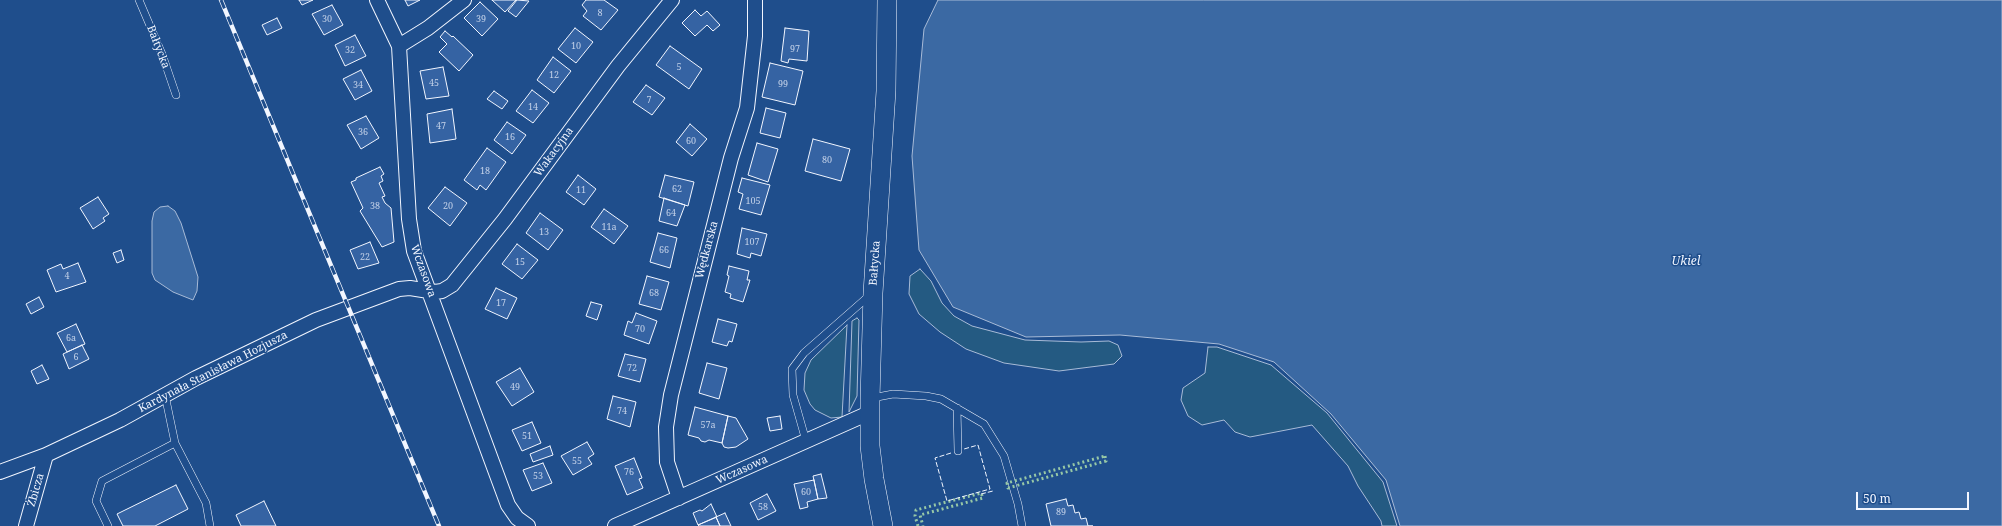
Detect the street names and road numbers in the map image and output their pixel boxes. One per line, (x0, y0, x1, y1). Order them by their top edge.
street label: Bałtycka (144, 24, 172, 70)
street label: Wakacyjna (532, 125, 576, 179)
street label: Wędkarska (693, 220, 721, 280)
street label: Bałtycka (867, 240, 883, 286)
street label: Wczasowa (407, 243, 439, 299)
street label: Kardynała Stanisława Hozjusza (136, 329, 290, 415)
street label: Wczasowa (714, 453, 770, 487)
street label: Żbicza (25, 472, 47, 508)

